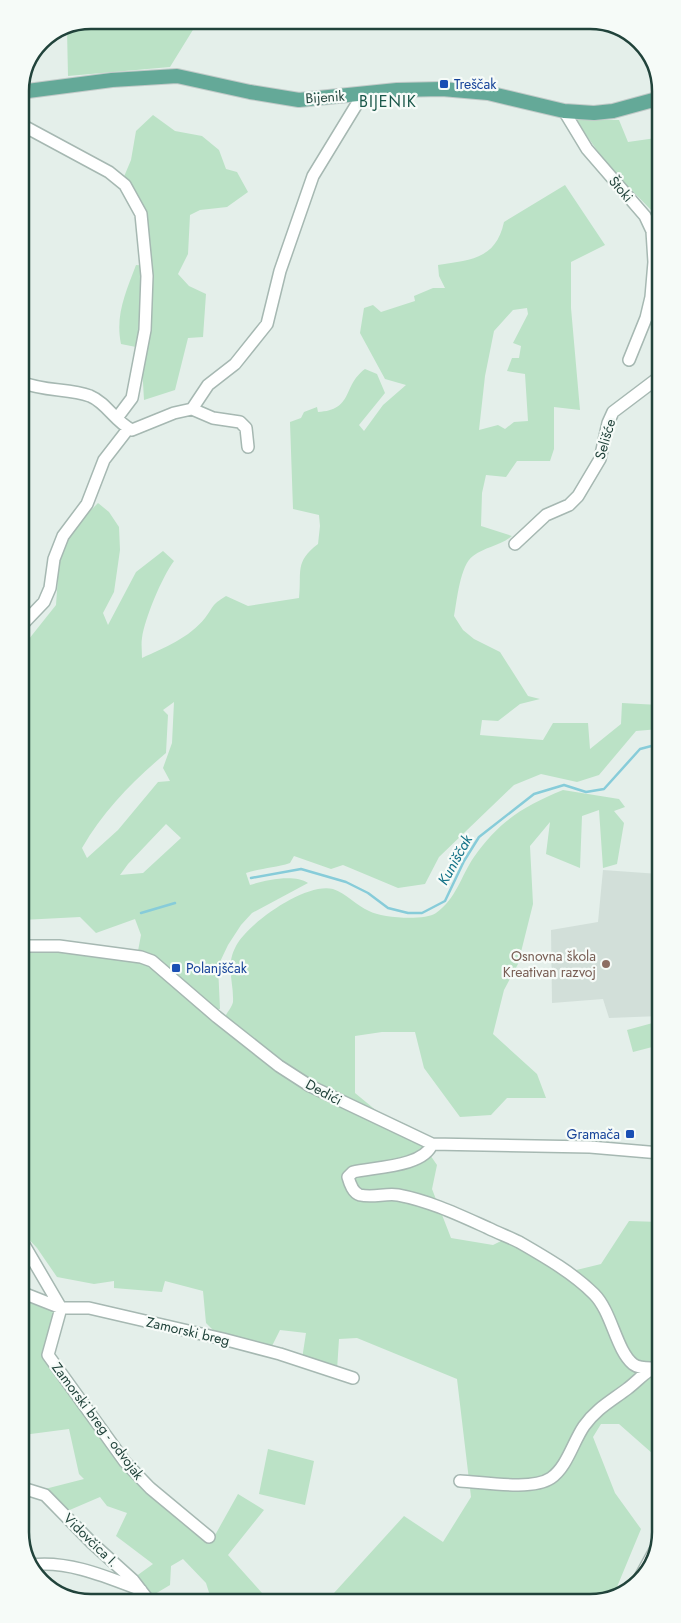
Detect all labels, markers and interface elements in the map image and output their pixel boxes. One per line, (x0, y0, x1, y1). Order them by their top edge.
place label: Treščak (454, 74, 497, 94)
marker: Treščak (438, 78, 450, 90)
street label: Bijenik (305, 86, 346, 108)
district label: BIJENIK (359, 90, 417, 113)
street label: Štoki (604, 172, 638, 206)
street label: Selišće (590, 416, 620, 462)
water label: Kuniščak (432, 830, 478, 889)
place label: Osnovna škola Kreativan razvoj (503, 946, 596, 982)
place label: Polanjščak (186, 958, 248, 978)
marker: Osnovna škola Kreativan razvoj (600, 958, 612, 970)
marker: Polanjščak (170, 962, 182, 974)
street label: Dedići (302, 1074, 346, 1110)
place label: Gramača (567, 1124, 620, 1144)
marker: Gramača (624, 1128, 636, 1140)
street label: Zamorski breg (144, 1312, 232, 1350)
street label: Zamorski breg - odvojak (47, 1358, 149, 1484)
street label: Vidovčica I. (59, 1509, 123, 1571)

